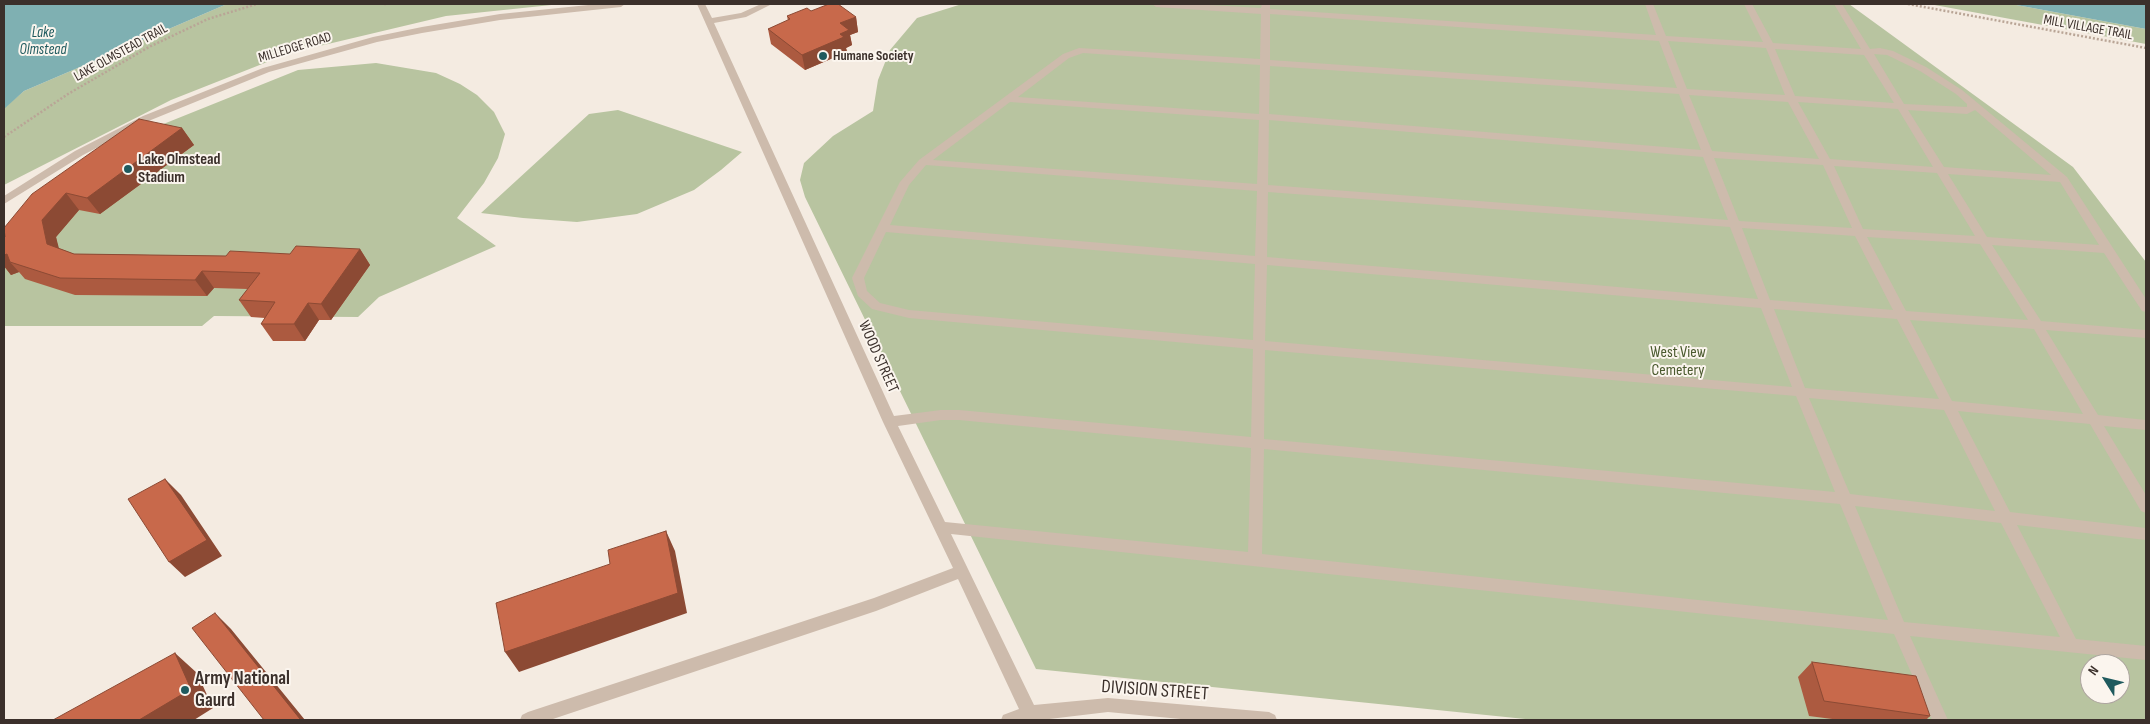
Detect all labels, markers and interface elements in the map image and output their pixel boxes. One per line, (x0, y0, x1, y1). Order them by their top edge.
street label: MILL VILLAGE TRAIL (2042, 12, 2134, 44)
street label: LAKE OLMSTEAD TRAIL (71, 20, 171, 86)
water label: Lake Olmstead (19, 24, 67, 59)
street label: MILLEDGE ROAD (257, 29, 333, 67)
place label: Humane Society (833, 48, 914, 64)
marker: Humane Society (817, 50, 829, 62)
place label: Lake Olmstead Stadium (138, 150, 221, 188)
marker: Lake Olmstead Stadium (122, 163, 134, 175)
street label: WOOD STREET (854, 318, 902, 396)
park label: West View Cemetery (1650, 343, 1706, 381)
north arrow (2080, 654, 2130, 704)
text: N (2084, 662, 2102, 679)
place label: Army National Gaurd (195, 668, 290, 712)
street label: DIVISION STREET (1101, 676, 1209, 706)
marker: Army National Gaurd (179, 684, 191, 696)

